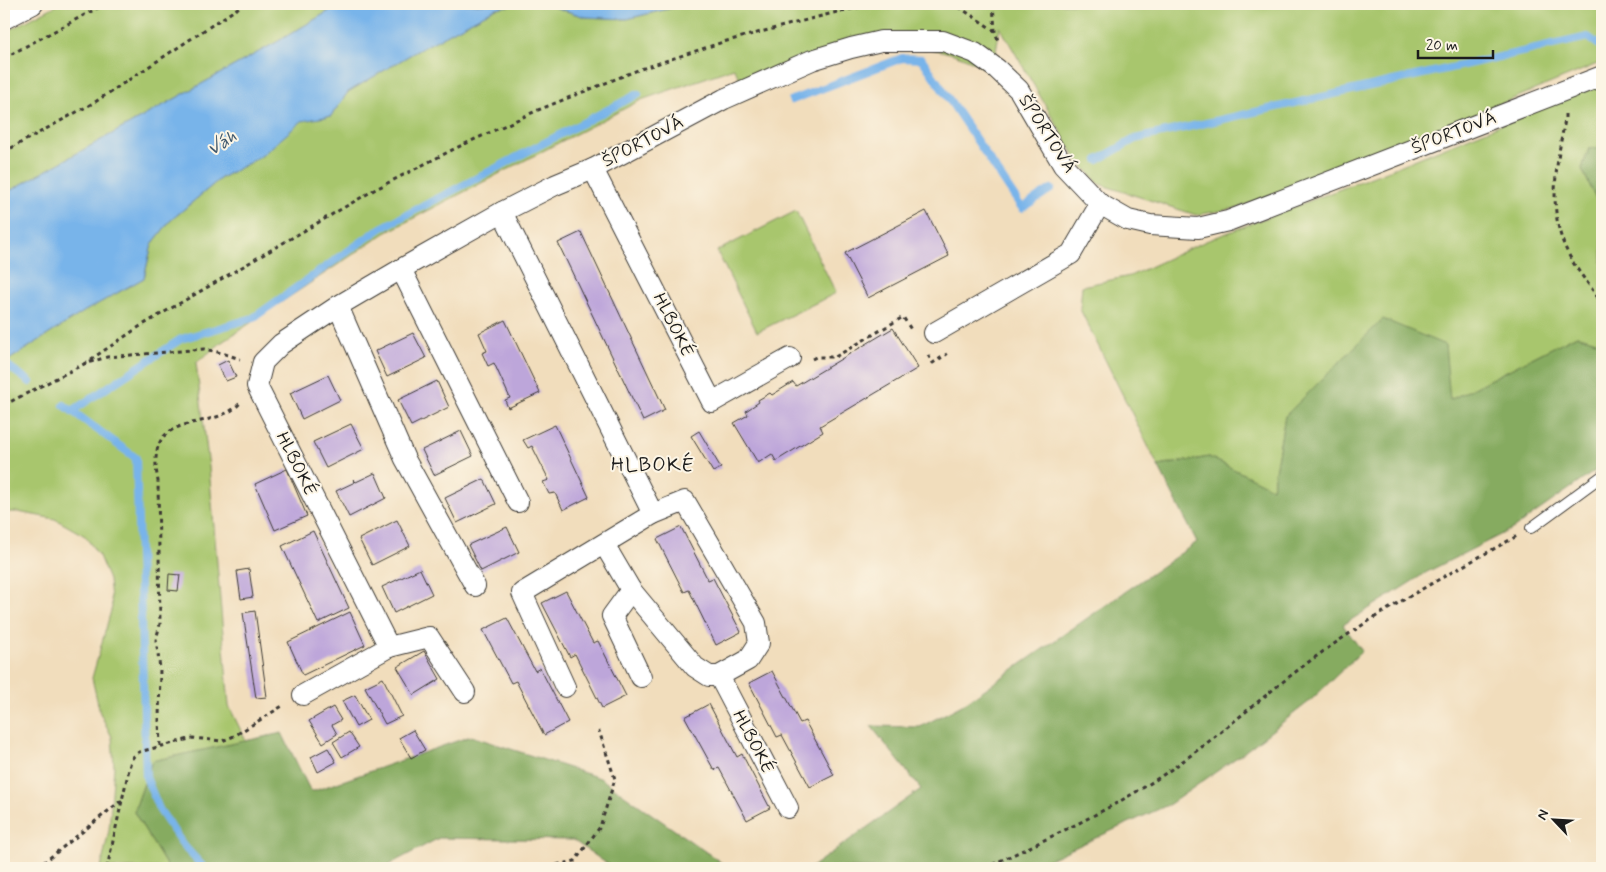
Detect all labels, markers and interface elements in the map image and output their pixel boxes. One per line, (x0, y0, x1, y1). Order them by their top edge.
scale bar (1418, 28, 1494, 60)
text: 20 m (1426, 36, 1458, 56)
street label: ŠPORTOVÁ (1013, 90, 1081, 178)
street label: ŠPORTOVÁ (1408, 106, 1500, 160)
street label: ŠPORTOVÁ (598, 110, 688, 174)
water label: Váh (202, 124, 242, 162)
street label: HLBOKÉ (647, 289, 699, 361)
street label: HLBOKÉ (270, 428, 322, 500)
district label: HLBOKÉ (611, 452, 695, 479)
street label: HLBOKÉ (726, 706, 780, 778)
north arrow (1528, 794, 1578, 844)
text: N (1533, 807, 1553, 823)

